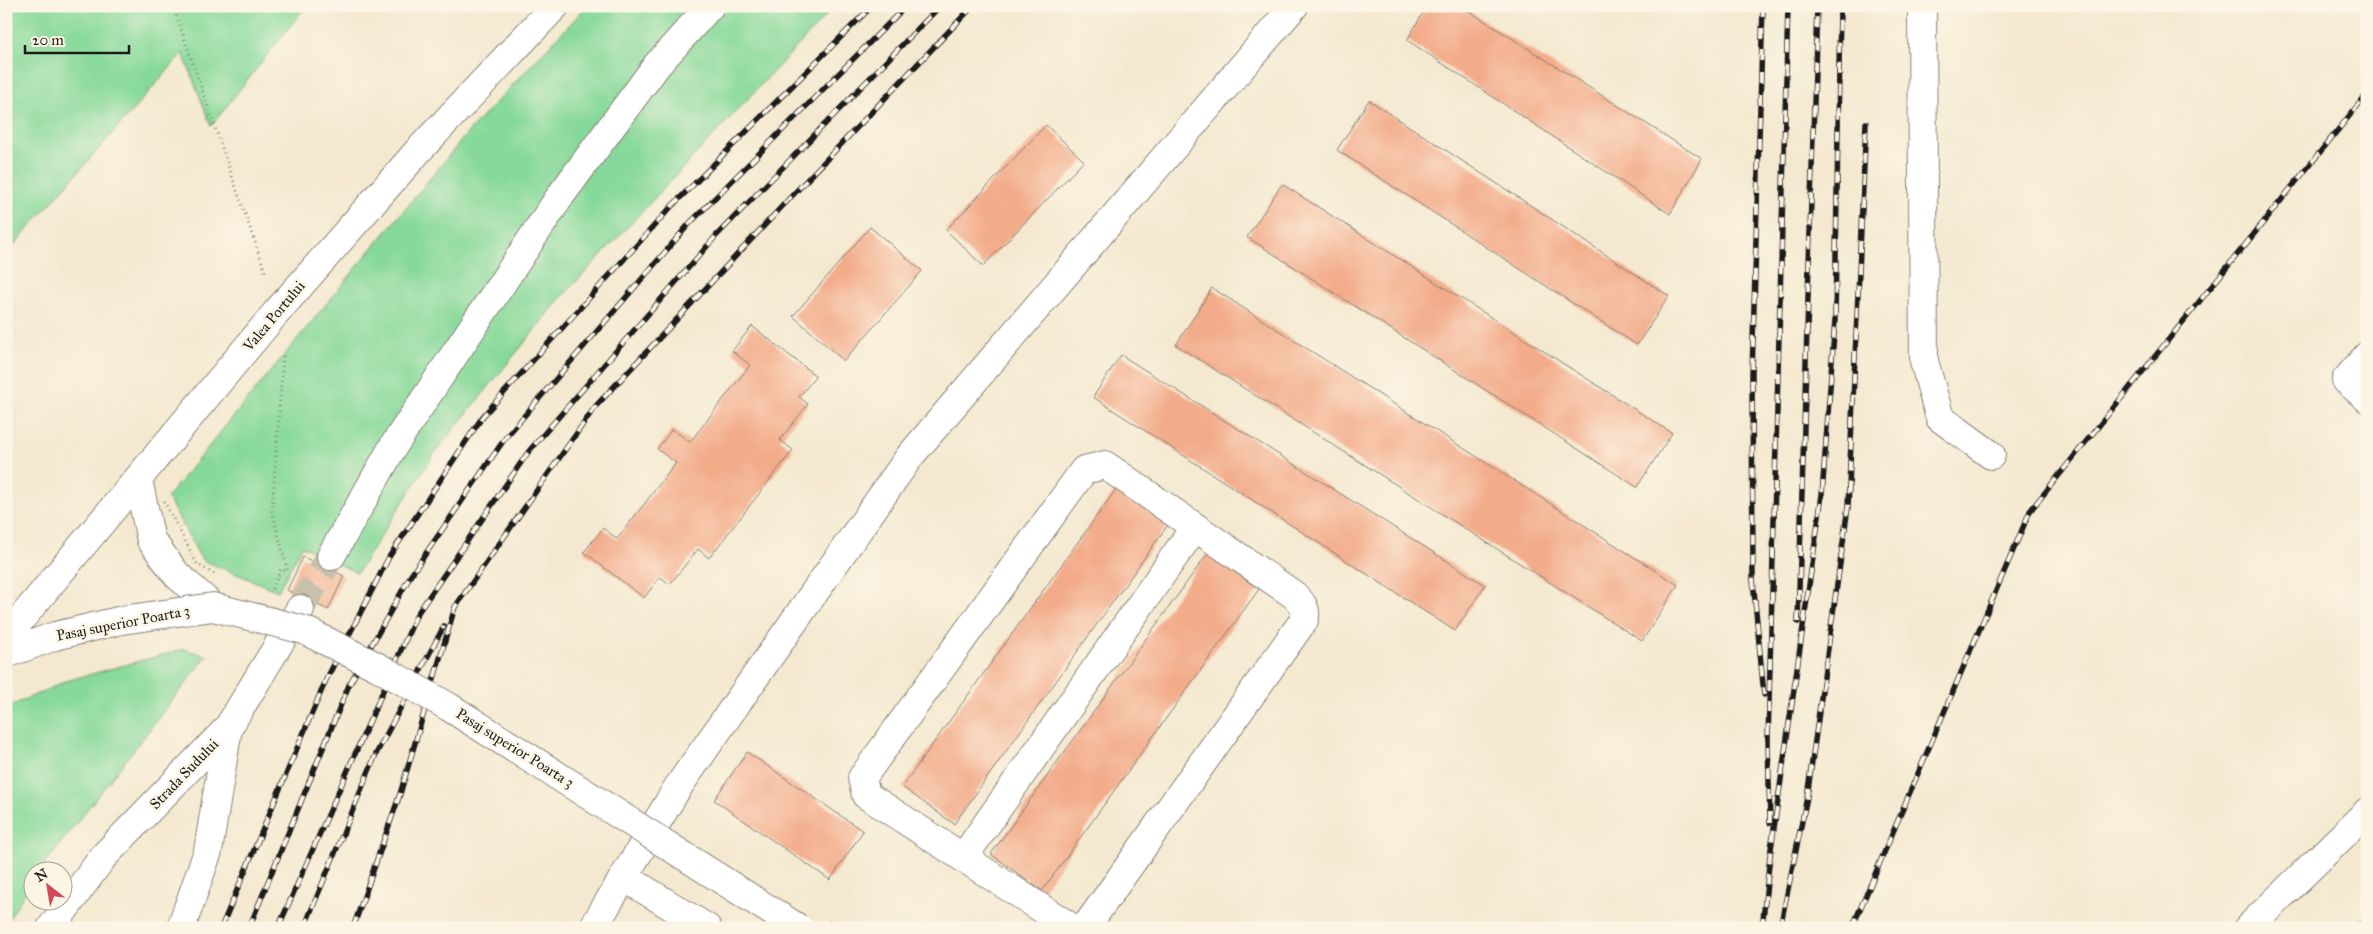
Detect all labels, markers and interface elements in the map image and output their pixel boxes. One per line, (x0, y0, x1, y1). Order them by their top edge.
scale bar (25, 22, 129, 54)
text: 20 m (32, 31, 64, 49)
street label: Valea Portului (239, 277, 309, 356)
street label: Pasaj superior Poarta 3 (55, 601, 191, 645)
street label: Pasaj superior Poarta 3 (453, 704, 577, 792)
street label: Strada Sudului (146, 735, 222, 813)
north arrow (22, 862, 72, 912)
text: N (32, 865, 51, 886)

